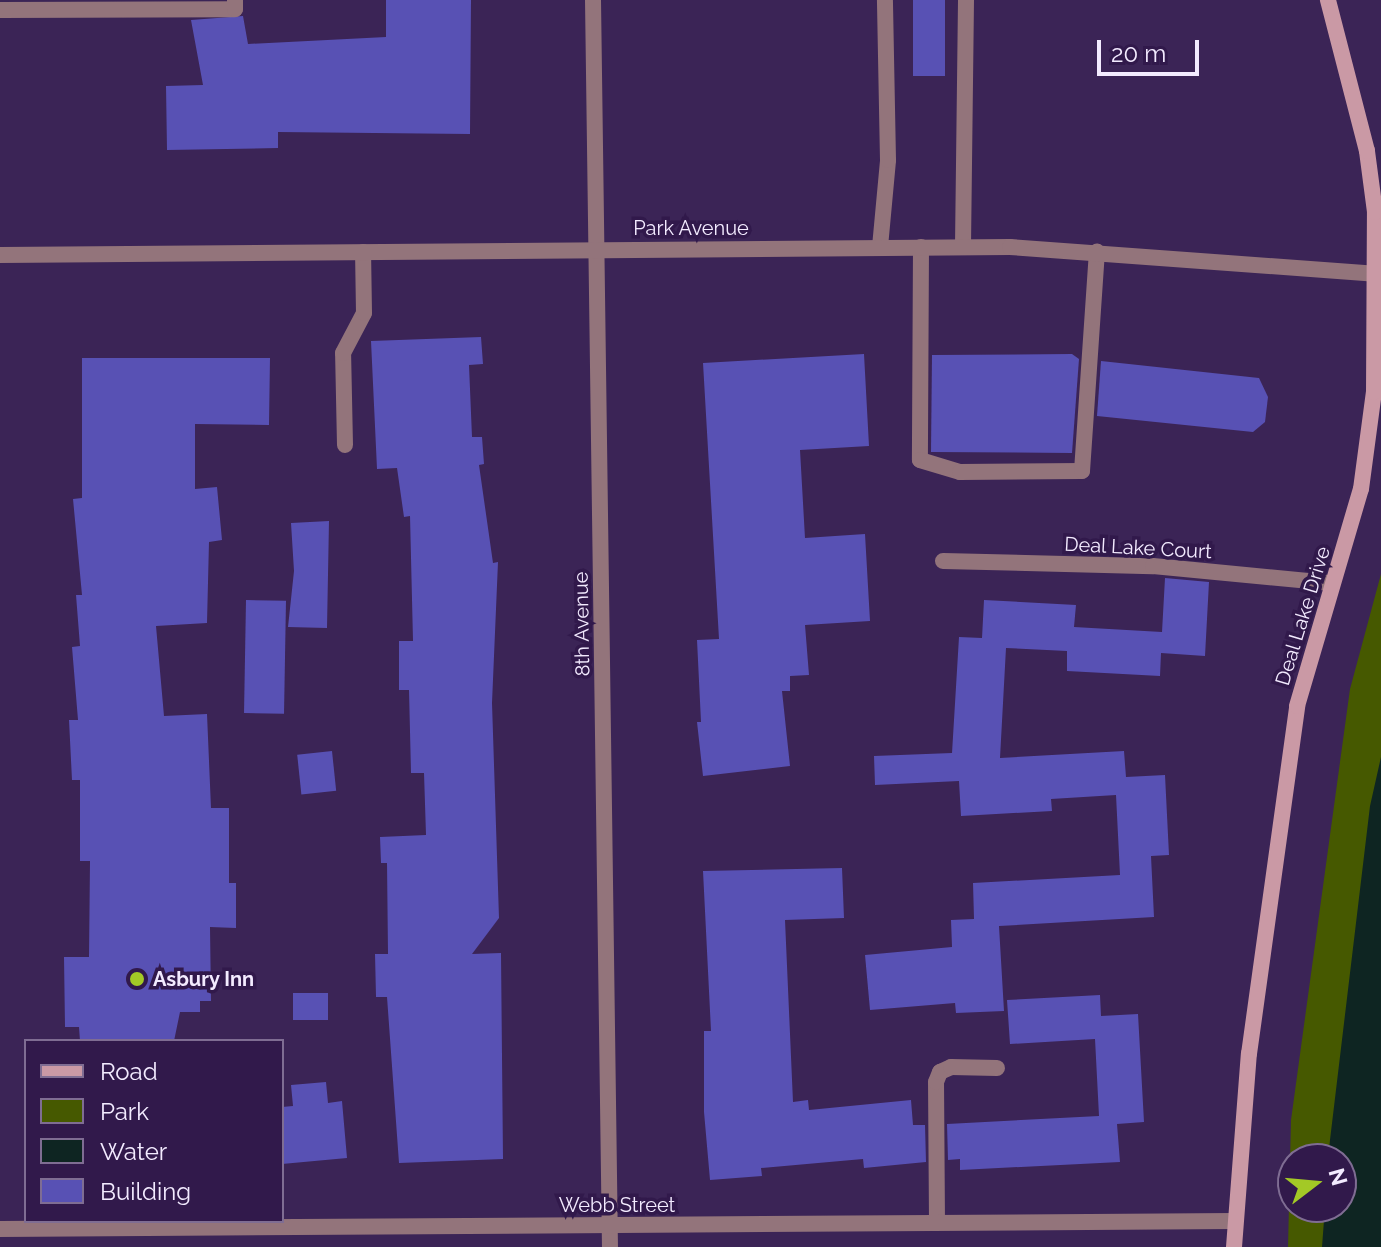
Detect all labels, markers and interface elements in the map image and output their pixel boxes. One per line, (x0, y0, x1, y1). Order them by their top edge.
scale bar (1101, 24, 1203, 74)
text: 20 m (1111, 39, 1166, 68)
street label: Park Avenue (633, 216, 749, 240)
street label: Deal Lake Court (1063, 532, 1213, 564)
street label: Deal Lake Drive (1270, 543, 1336, 689)
street label: 8th Avenue (569, 571, 595, 677)
place label: Asbury Inn (153, 967, 255, 991)
marker: Asbury Inn (128, 970, 146, 988)
legend (24, 1039, 284, 1223)
text: Road (100, 1057, 158, 1086)
text: Park (100, 1097, 149, 1126)
text: Water (100, 1137, 167, 1166)
north arrow (1277, 1143, 1357, 1223)
text: N (1323, 1165, 1353, 1189)
text: Building (100, 1177, 191, 1206)
street label: Webb Street (559, 1193, 675, 1217)

